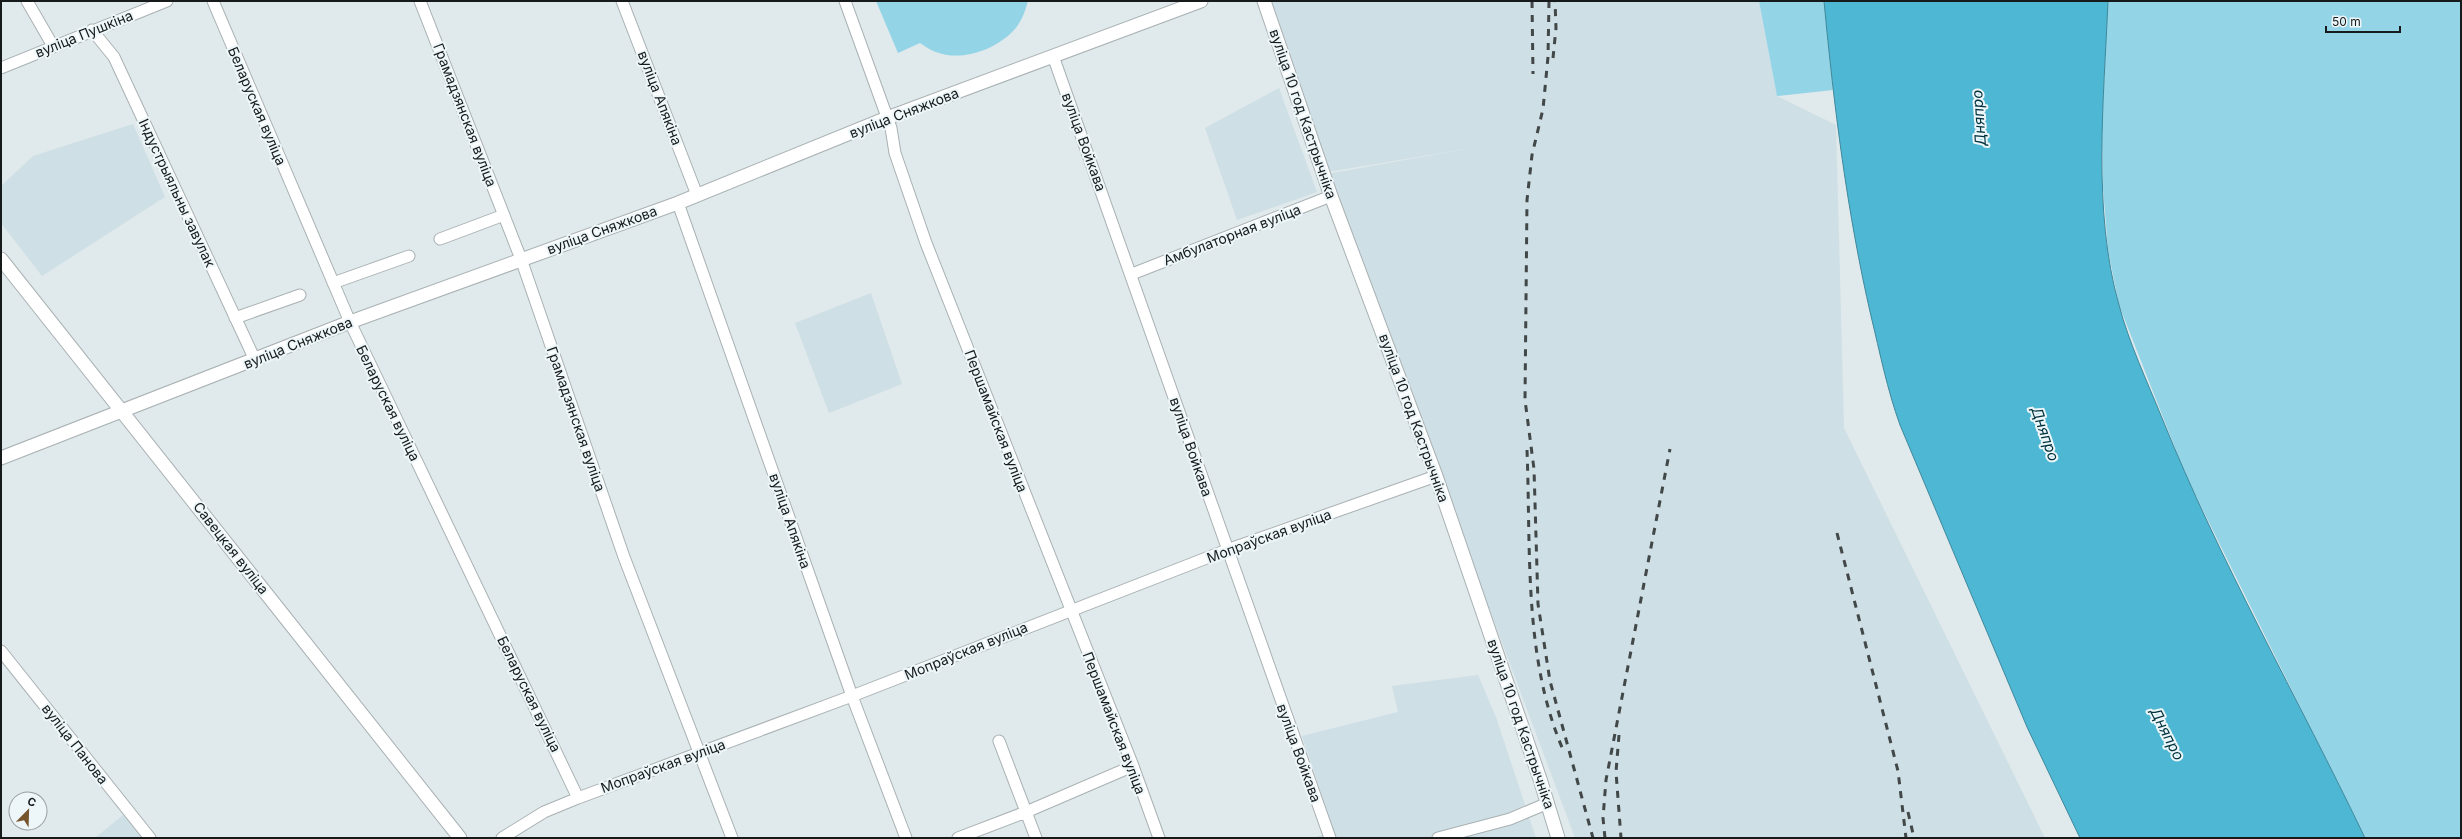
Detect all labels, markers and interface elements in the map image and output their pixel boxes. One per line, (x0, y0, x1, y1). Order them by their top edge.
street label: вуліца Пушкіна (33, 6, 135, 61)
scale bar (2326, 8, 2400, 34)
text: 50 m (2332, 14, 2361, 29)
street label: вуліца 10 год Кастрычніка (1266, 27, 1341, 201)
street label: Грамадзянская вуліца (430, 41, 501, 189)
street label: Беларуская вуліца (225, 44, 290, 168)
street label: вуліца Апякіна (635, 48, 686, 147)
street label: вуліца Сняжкова (847, 84, 961, 141)
water label: Дняпро (1967, 89, 1990, 148)
street label: вуліца Войкава (1059, 90, 1110, 194)
street label: Індустрыяльны завулак (136, 116, 219, 270)
street label: Амбулаторная вуліца (1161, 200, 1303, 269)
street label: вуліца Сняжкова (545, 202, 659, 257)
street label: вуліца Сняжкова (241, 313, 355, 372)
street label: вуліца 10 год Кастрычніка (1376, 331, 1453, 505)
street label: Беларуская вуліца (353, 342, 424, 464)
street label: Грамадзянская вуліца (544, 344, 609, 494)
street label: Першамайская вуліца (961, 347, 1032, 495)
street label: вуліца Войкава (1167, 395, 1216, 499)
water label: Дняпро (2027, 403, 2064, 464)
street label: вуліца Апякіна (766, 471, 815, 571)
street label: Савецкая вуліца (190, 498, 273, 597)
street label: Мопраўская вуліца (1204, 505, 1333, 566)
street label: Мопраўская вуліца (902, 618, 1030, 683)
street label: Беларуская вуліца (494, 633, 565, 755)
street label: вуліца 10 год Кастрычніка (1484, 637, 1559, 811)
street label: Першамайская вуліца (1079, 649, 1150, 797)
street label: вуліца Панова (39, 700, 112, 787)
street label: вуліца Войкава (1274, 701, 1325, 805)
water label: Дняпро (2146, 703, 2189, 763)
street label: Мопраўская вуліца (598, 735, 727, 796)
north arrow (8, 791, 48, 831)
text: С (25, 794, 38, 810)

